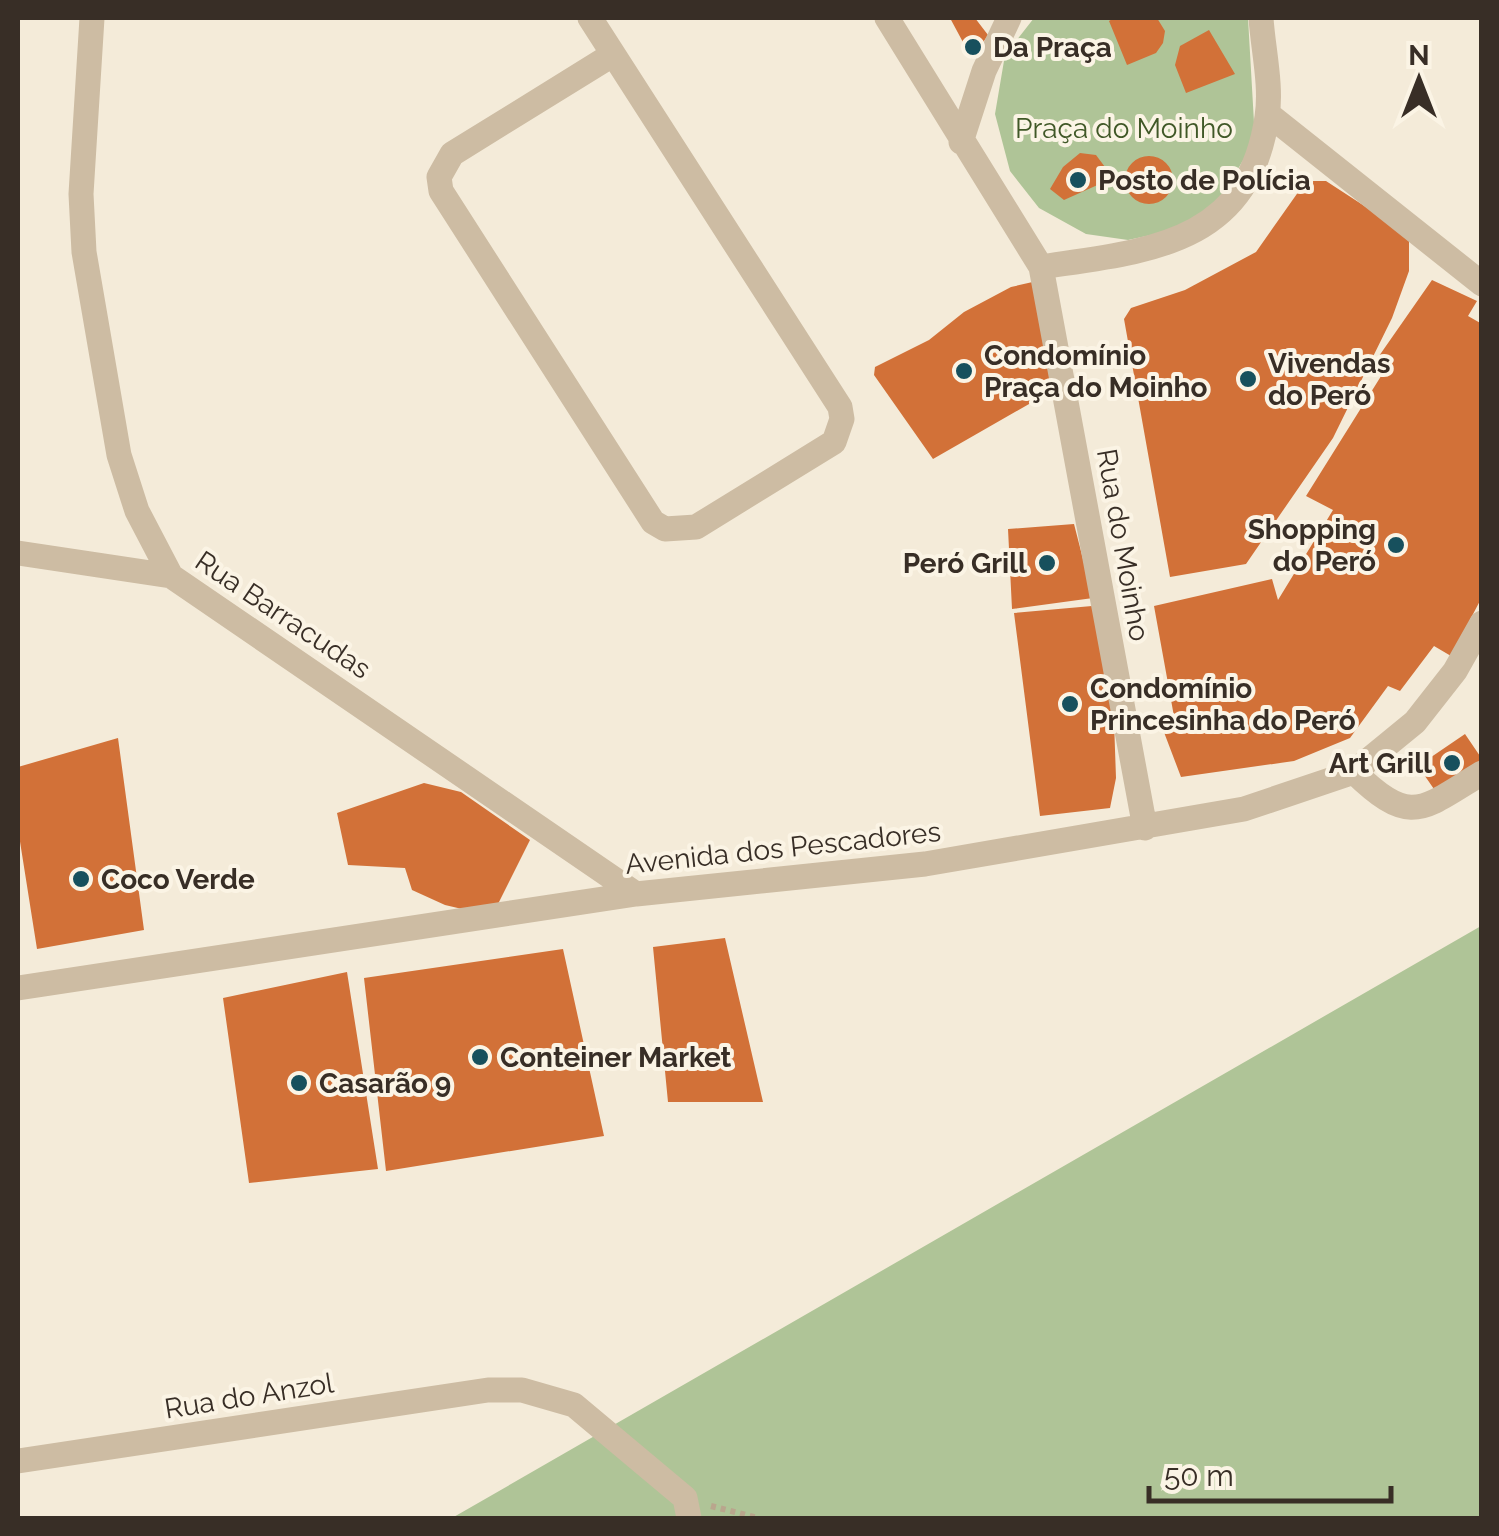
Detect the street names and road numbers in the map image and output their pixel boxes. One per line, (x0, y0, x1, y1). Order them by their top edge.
street label: Rua do Moinho (1090, 446, 1156, 644)
street label: Rua Barracudas (189, 544, 377, 686)
street label: Avenida dos Pescadores (624, 815, 942, 881)
street label: Rua do Anzol (162, 1366, 336, 1426)

